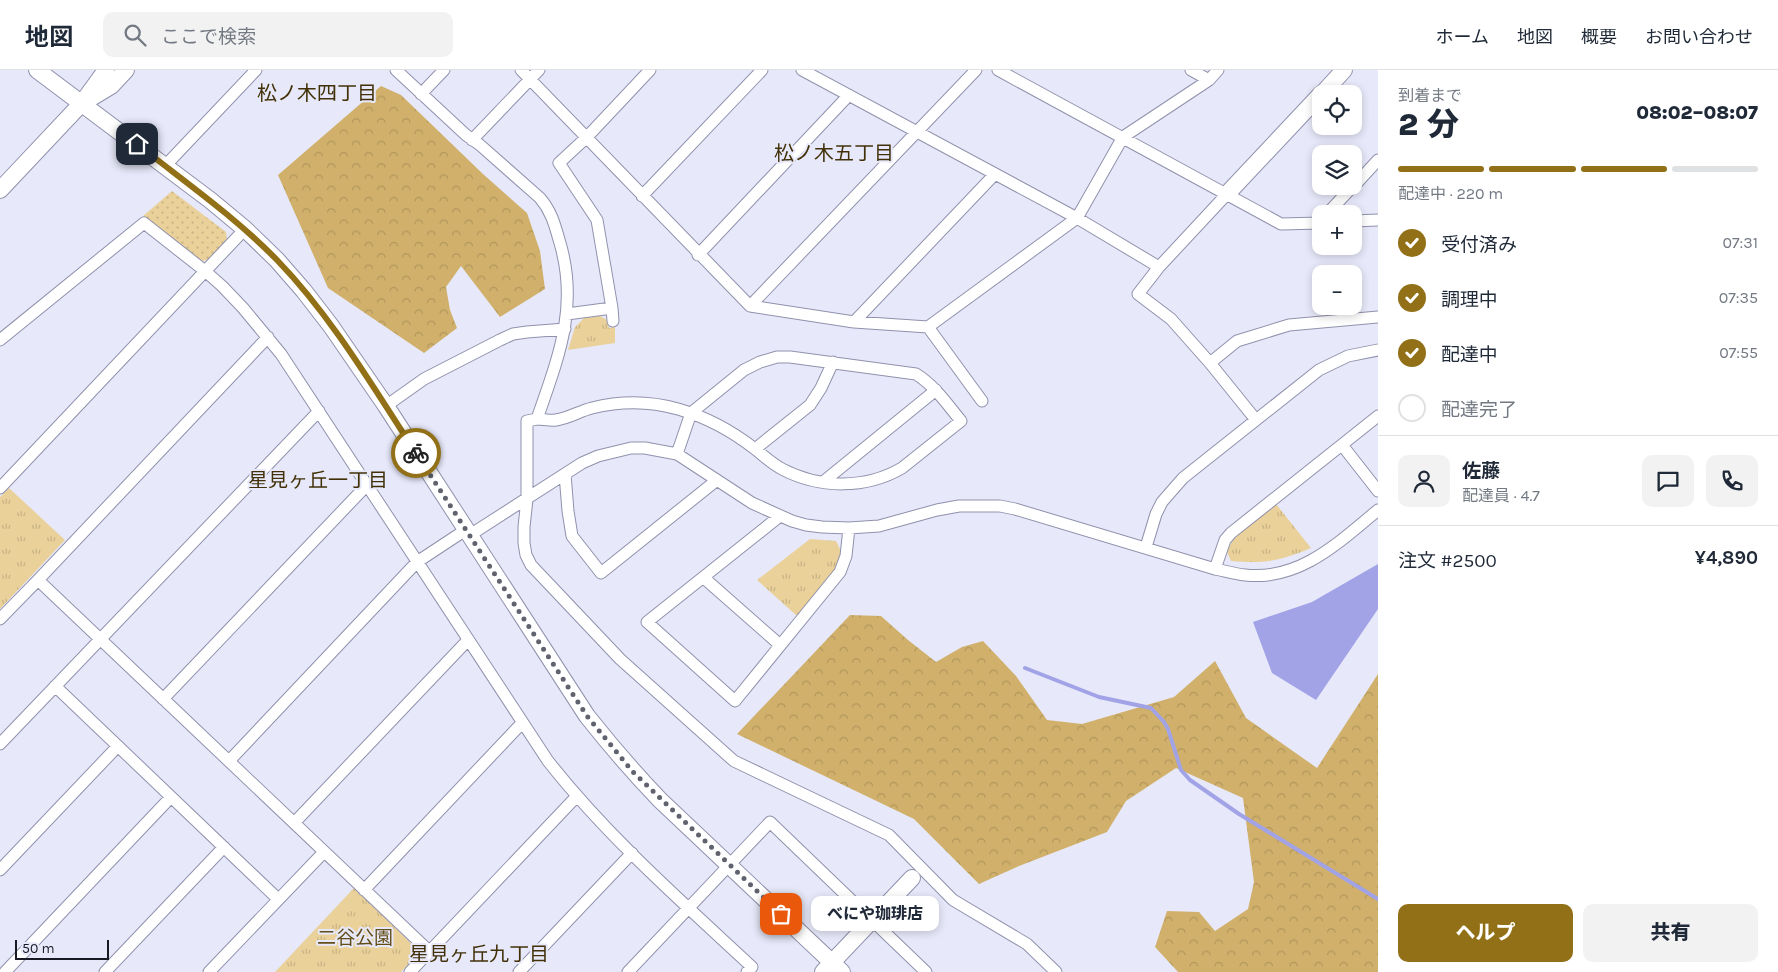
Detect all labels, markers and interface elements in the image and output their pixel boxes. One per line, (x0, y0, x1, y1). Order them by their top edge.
search box (103, 12, 453, 57)
icon: search (121, 21, 149, 49)
text: 地図 (25, 23, 73, 51)
text: ここで検索 (161, 26, 256, 48)
text: ホーム (1436, 26, 1489, 48)
text: 地図 (1517, 26, 1553, 48)
text: 概要 (1581, 26, 1617, 48)
text: お問い合わせ (1645, 26, 1753, 48)
district label: 松ノ木四丁目 (257, 82, 377, 105)
map controls (1312, 85, 1362, 315)
button: locate (1312, 85, 1362, 135)
text: 到着まで (1398, 86, 1462, 105)
text: 08:02–08:07 (1636, 102, 1758, 124)
text: 2 分 (1398, 106, 1459, 143)
pin (116, 123, 158, 165)
icon: home (123, 130, 151, 158)
district label: 松ノ木五丁目 (774, 142, 894, 165)
button: layers (1312, 145, 1362, 195)
text: 配達中 · 220 m (1398, 184, 1503, 203)
button: + (1312, 205, 1362, 255)
icon: check (1398, 229, 1426, 257)
text: 07:31 (1723, 233, 1758, 252)
text: 受付済み (1441, 234, 1517, 256)
button: − (1312, 265, 1362, 315)
icon: check (1398, 284, 1426, 312)
text: 07:35 (1719, 288, 1758, 307)
text: 調理中 (1441, 289, 1498, 311)
icon: check (1398, 339, 1426, 367)
text: 07:55 (1719, 343, 1758, 362)
text: 配達中 (1441, 344, 1498, 366)
text: 配達完了 (1441, 399, 1517, 421)
courier (391, 428, 441, 478)
icon: bike (402, 439, 430, 467)
button: person (1398, 455, 1450, 507)
button: chat (1642, 455, 1694, 507)
button: phone (1706, 455, 1758, 507)
text: 佐藤 (1462, 460, 1500, 482)
district label: 星見ヶ丘一丁目 (248, 469, 388, 492)
text: 配達員 · 4.7 (1462, 486, 1540, 505)
text: ¥4,890 (1695, 547, 1758, 569)
text: 注文 #2500 (1398, 550, 1497, 572)
pin (760, 893, 802, 935)
callout: べにや珈琲店 (811, 896, 938, 932)
icon: bag (767, 900, 795, 928)
text: べにや珈琲店 (827, 904, 923, 923)
button: ヘルプ (1398, 904, 1573, 962)
button: 共有 (1583, 904, 1758, 962)
park label: 二谷公園 (317, 927, 393, 949)
scale bar (15, 937, 109, 960)
text: 50 m (22, 940, 55, 957)
district label: 星見ヶ丘九丁目 (409, 943, 549, 966)

